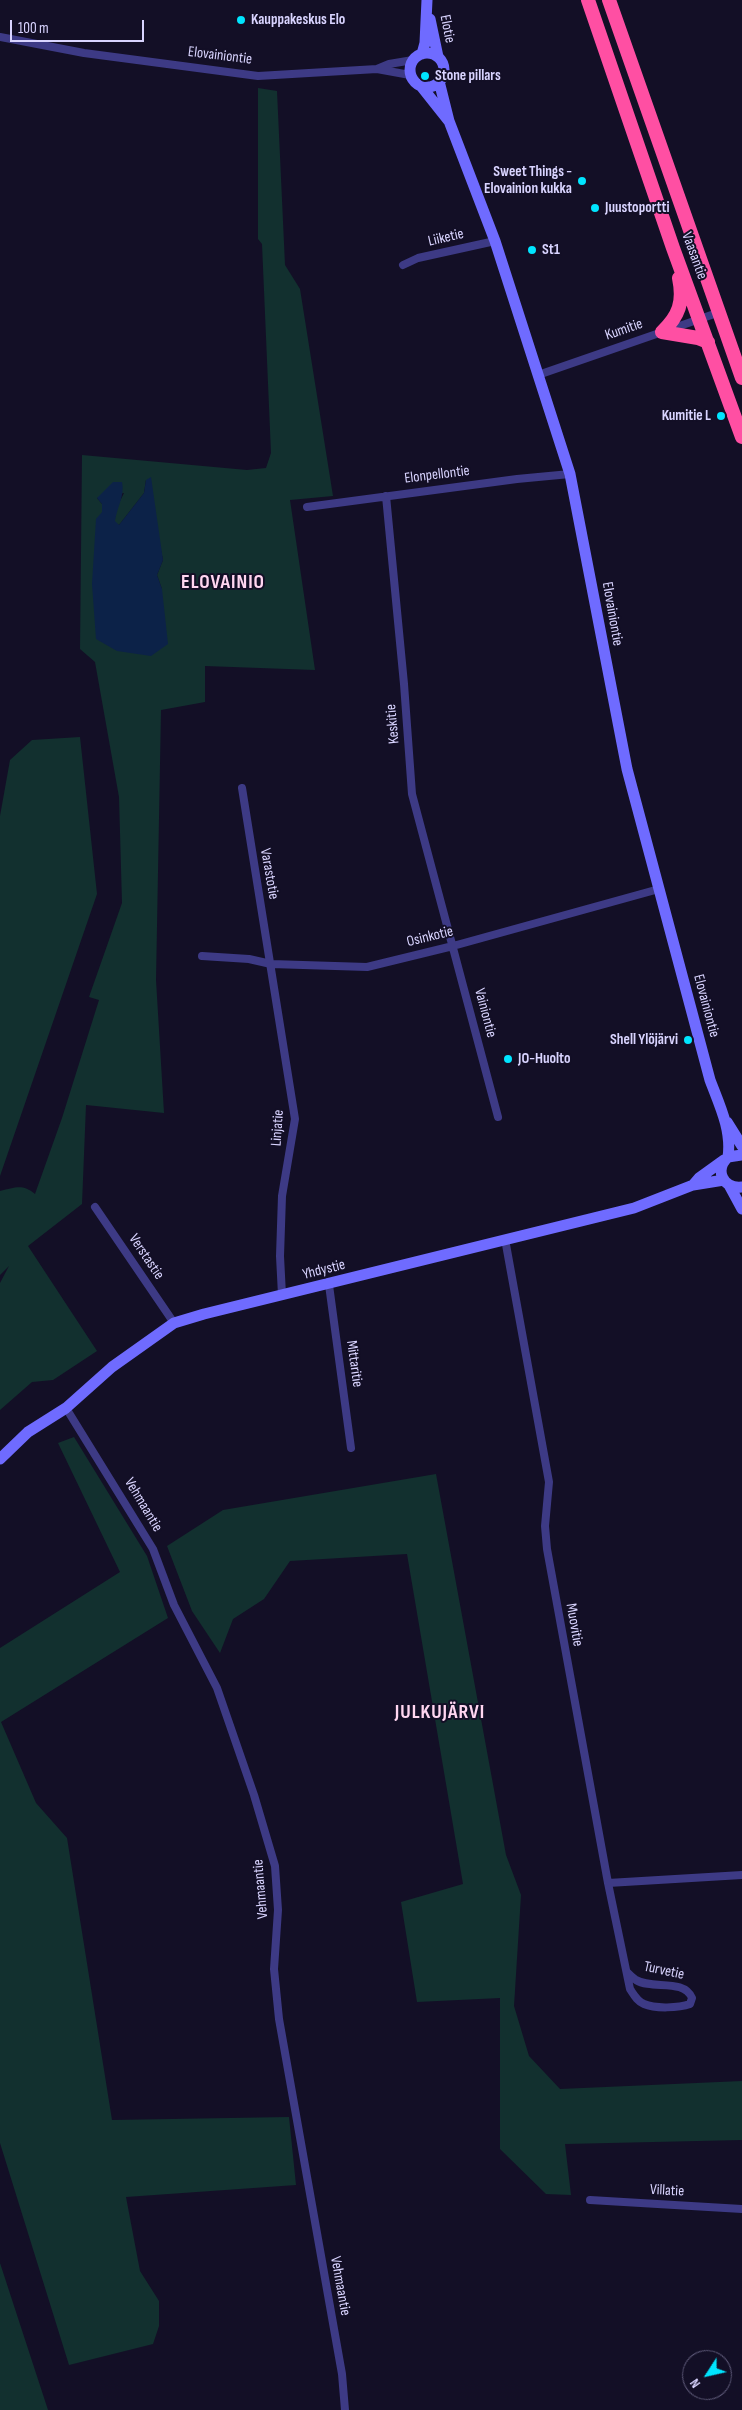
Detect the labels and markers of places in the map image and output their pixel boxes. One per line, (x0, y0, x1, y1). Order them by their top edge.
place label: Kauppakeskus Elo (251, 11, 345, 29)
marker: Kauppakeskus Elo (235, 14, 247, 26)
place label: Stone pillars (435, 67, 501, 85)
marker: Stone pillars (419, 70, 431, 82)
place label: Sweet Things - Elovainion kukka (484, 163, 572, 198)
marker: Sweet Things - Elovainion kukka (576, 175, 588, 187)
place label: Juustoportti (605, 199, 670, 217)
marker: Juustoportti (589, 202, 601, 214)
place label: St1 (542, 241, 560, 259)
marker: St1 (526, 244, 538, 256)
place label: Kumitie L (662, 407, 711, 425)
marker: Kumitie L (715, 410, 727, 422)
place label: Shell Ylöjärvi (610, 1031, 678, 1049)
marker: Shell Ylöjärvi (682, 1034, 694, 1046)
place label: JO-Huolto (518, 1050, 570, 1068)
marker: JO-Huolto (502, 1053, 514, 1065)

